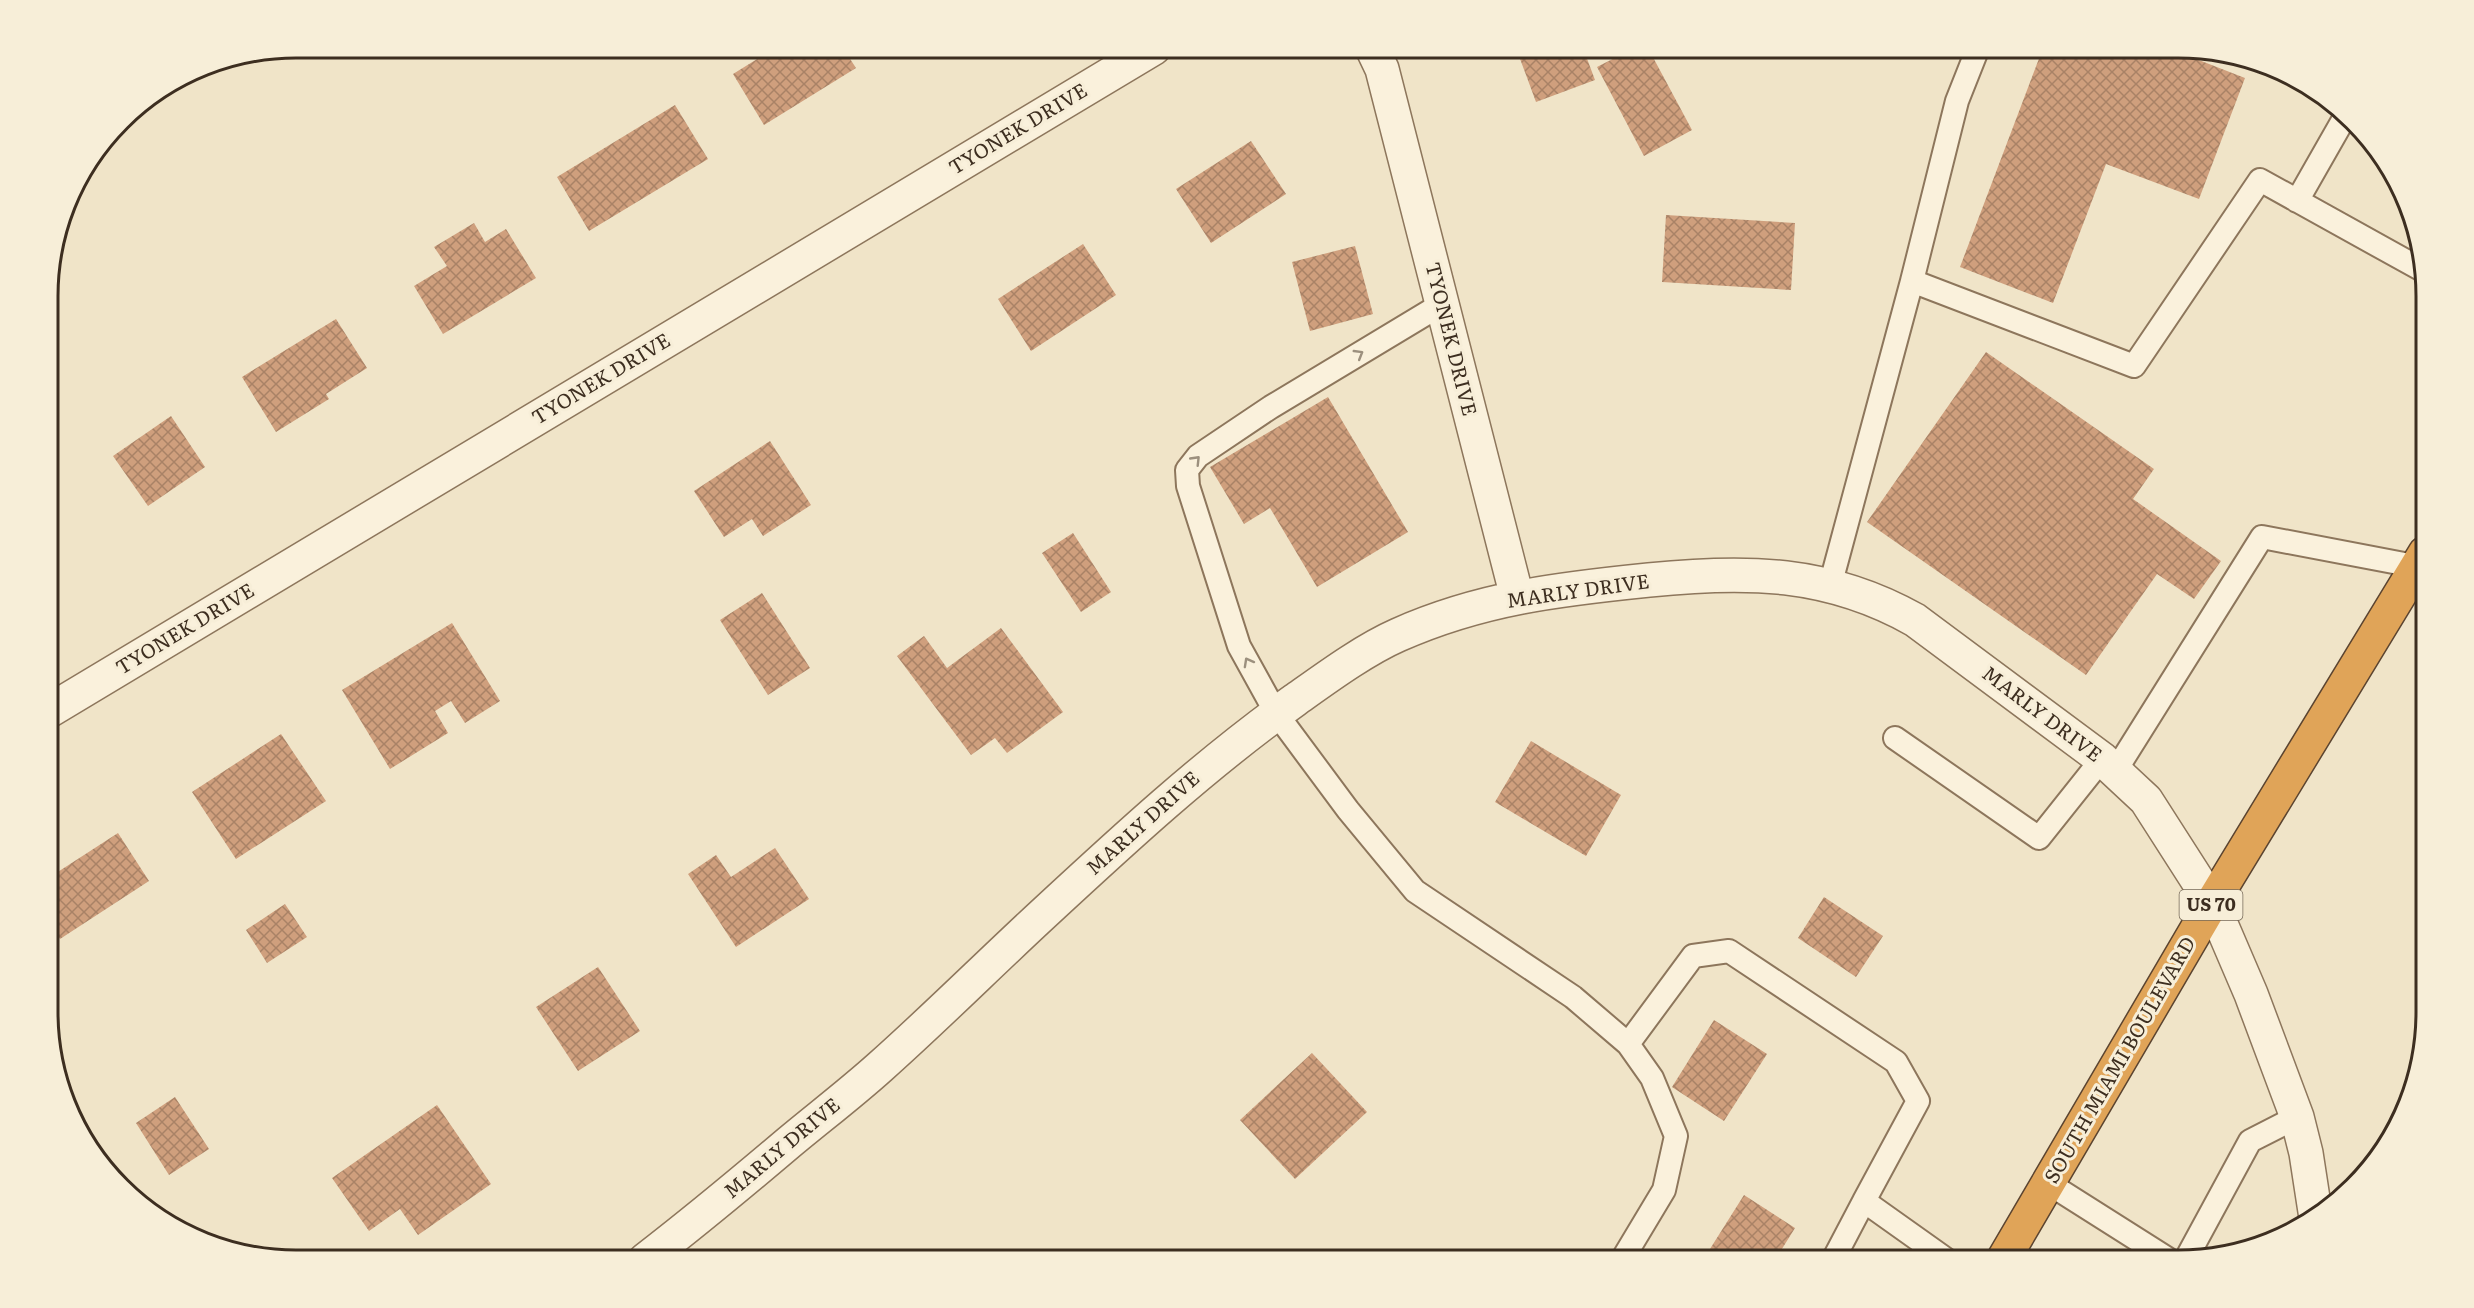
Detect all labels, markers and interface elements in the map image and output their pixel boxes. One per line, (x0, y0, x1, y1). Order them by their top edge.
street label: TYONEK DRIVE (942, 74, 1092, 181)
street label: TYONEK DRIVE (1419, 259, 1487, 418)
street label: TYONEK DRIVE (525, 324, 675, 431)
one-way arrow (1353, 349, 1363, 361)
one-way arrow (1189, 456, 1200, 466)
street label: MARLY DRIVE (1505, 564, 1651, 614)
street label: TYONEK DRIVE (109, 574, 259, 681)
street label: MARLY DRIVE (1977, 657, 2110, 768)
one-way arrow (1244, 658, 1255, 668)
street label: MARLY DRIVE (1078, 762, 1205, 881)
road number: US 70 (2180, 890, 2242, 920)
street label: SOUTH MIAMI BOULEVARD (2035, 930, 2201, 1188)
street label: MARLY DRIVE (716, 1089, 845, 1204)

